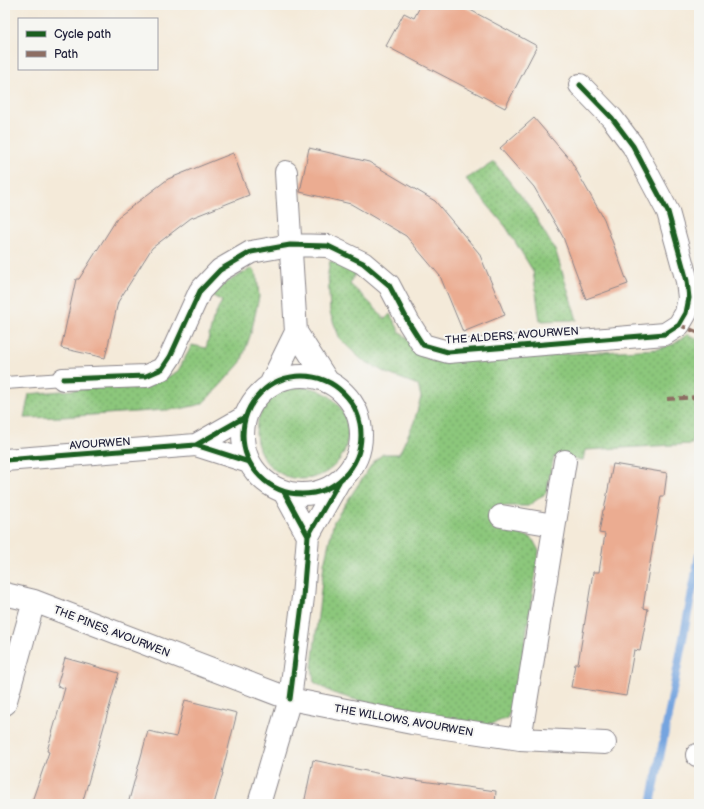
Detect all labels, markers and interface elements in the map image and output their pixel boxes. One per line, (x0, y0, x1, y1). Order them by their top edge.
legend (18, 18, 158, 70)
text: Cycle path (54, 27, 111, 42)
text: Path (54, 47, 79, 62)
street label: THE ALDERS, AVOURWEN (445, 324, 579, 347)
street label: AVOURWEN (69, 435, 131, 452)
street label: THE PINES, AVOURWEN (52, 603, 172, 660)
street label: THE WILLOWS, AVOURWEN (333, 702, 474, 739)

